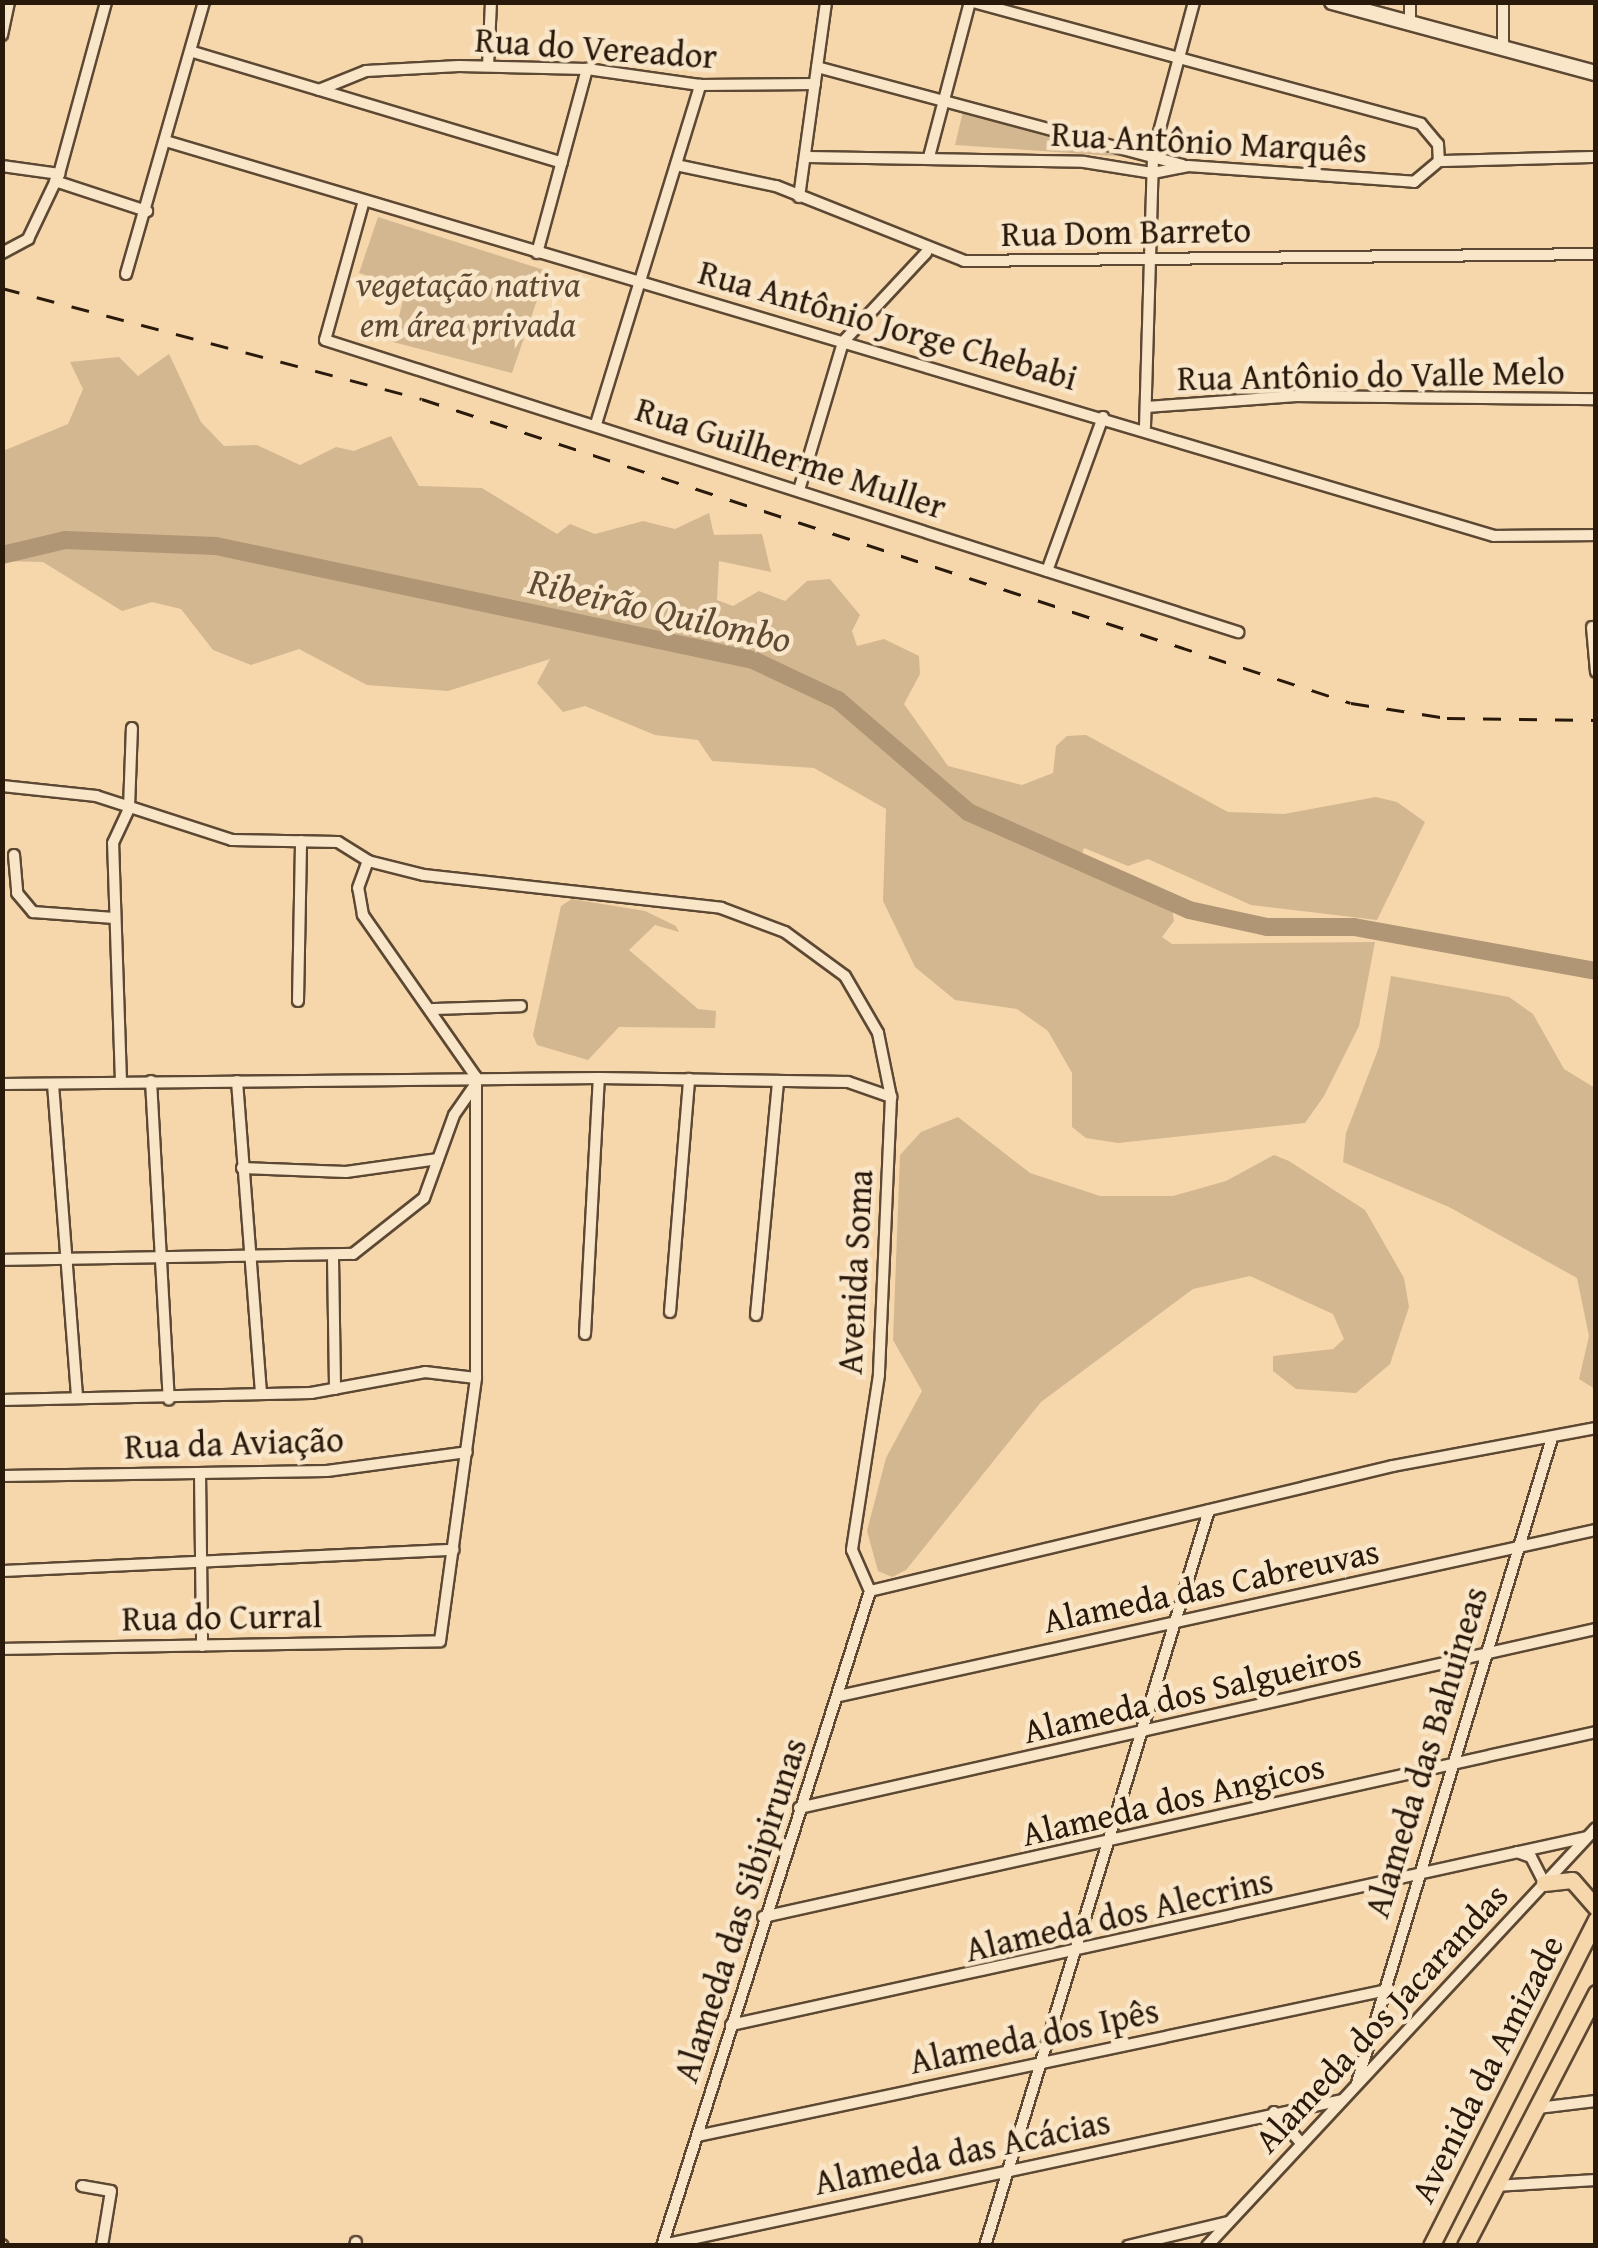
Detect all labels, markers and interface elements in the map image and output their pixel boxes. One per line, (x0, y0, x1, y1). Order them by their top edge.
street label: Rua do Vereador (473, 19, 719, 77)
street label: Rua Antônio Marquês (1050, 113, 1368, 171)
street label: Rua Dom Barreto (1001, 209, 1251, 255)
street label: Rua Antônio Jorge Chebabi (694, 251, 1082, 399)
park label: vegetação nativa em área privada (356, 263, 580, 345)
street label: Rua Antônio do Valle Melo (1177, 351, 1565, 399)
street label: Rua Guilherme Muller (630, 388, 952, 528)
water label: Ribeirão Quilombo (525, 558, 795, 662)
street label: Avenida Soma (829, 1169, 881, 1375)
street label: Rua da Aviação (124, 1418, 344, 1468)
street label: Alameda das Cabreuvas (1039, 1530, 1383, 1642)
street label: Alameda das Bahuineas (1356, 1582, 1496, 1922)
street label: Rua do Curral (121, 1594, 323, 1640)
street label: Alameda dos Salgueiros (1019, 1634, 1365, 1752)
street label: Alameda das Sibipirunas (665, 1733, 815, 2087)
street label: Alameda dos Angicos (1018, 1745, 1328, 1855)
street label: Alameda dos Alecrins (961, 1859, 1277, 1971)
street label: Alameda dos Jacarandas (1245, 1875, 1517, 2161)
street label: Avenida da Amizade (1401, 1928, 1573, 2210)
street label: Alameda dos Ipês (906, 1989, 1162, 2083)
street label: Alameda das Acácias (810, 2100, 1114, 2204)

